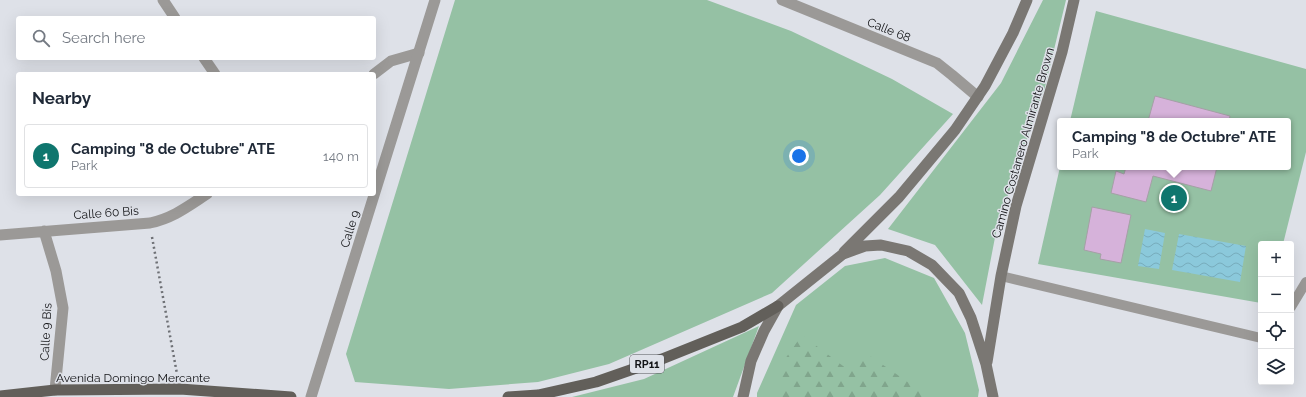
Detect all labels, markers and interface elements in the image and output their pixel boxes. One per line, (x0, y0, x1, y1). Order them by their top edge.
street label: Calle 68 (865, 15, 913, 45)
search box (16, 16, 376, 60)
icon: search (30, 27, 52, 49)
text: Search here (62, 29, 145, 47)
street label: Camino Costanero Almirante Brown (989, 46, 1057, 240)
text: Nearby (32, 88, 91, 108)
popup (1057, 118, 1291, 170)
text: Camping "8 de Octubre" ATE (1072, 128, 1276, 146)
text: Camping "8 de Octubre" ATE (71, 140, 275, 158)
your location (789, 146, 809, 166)
text: Park (1072, 146, 1099, 161)
text: 1 (43, 149, 49, 164)
text: 140 m (323, 149, 359, 164)
text: Park (71, 158, 98, 173)
pin: 1 (1161, 183, 1187, 213)
street label: Calle 60 Bis (73, 204, 139, 222)
street label: Calle 9 (338, 209, 362, 249)
map controls (1258, 241, 1294, 385)
button: + (1258, 241, 1294, 277)
button: − (1258, 277, 1294, 313)
street label: Calle 9 Bis (37, 303, 55, 361)
button: locate (1258, 313, 1294, 349)
button: layers (1258, 349, 1294, 385)
road number: RP11 (630, 355, 664, 373)
street label: Avenida Domingo Mercante (56, 371, 210, 385)

